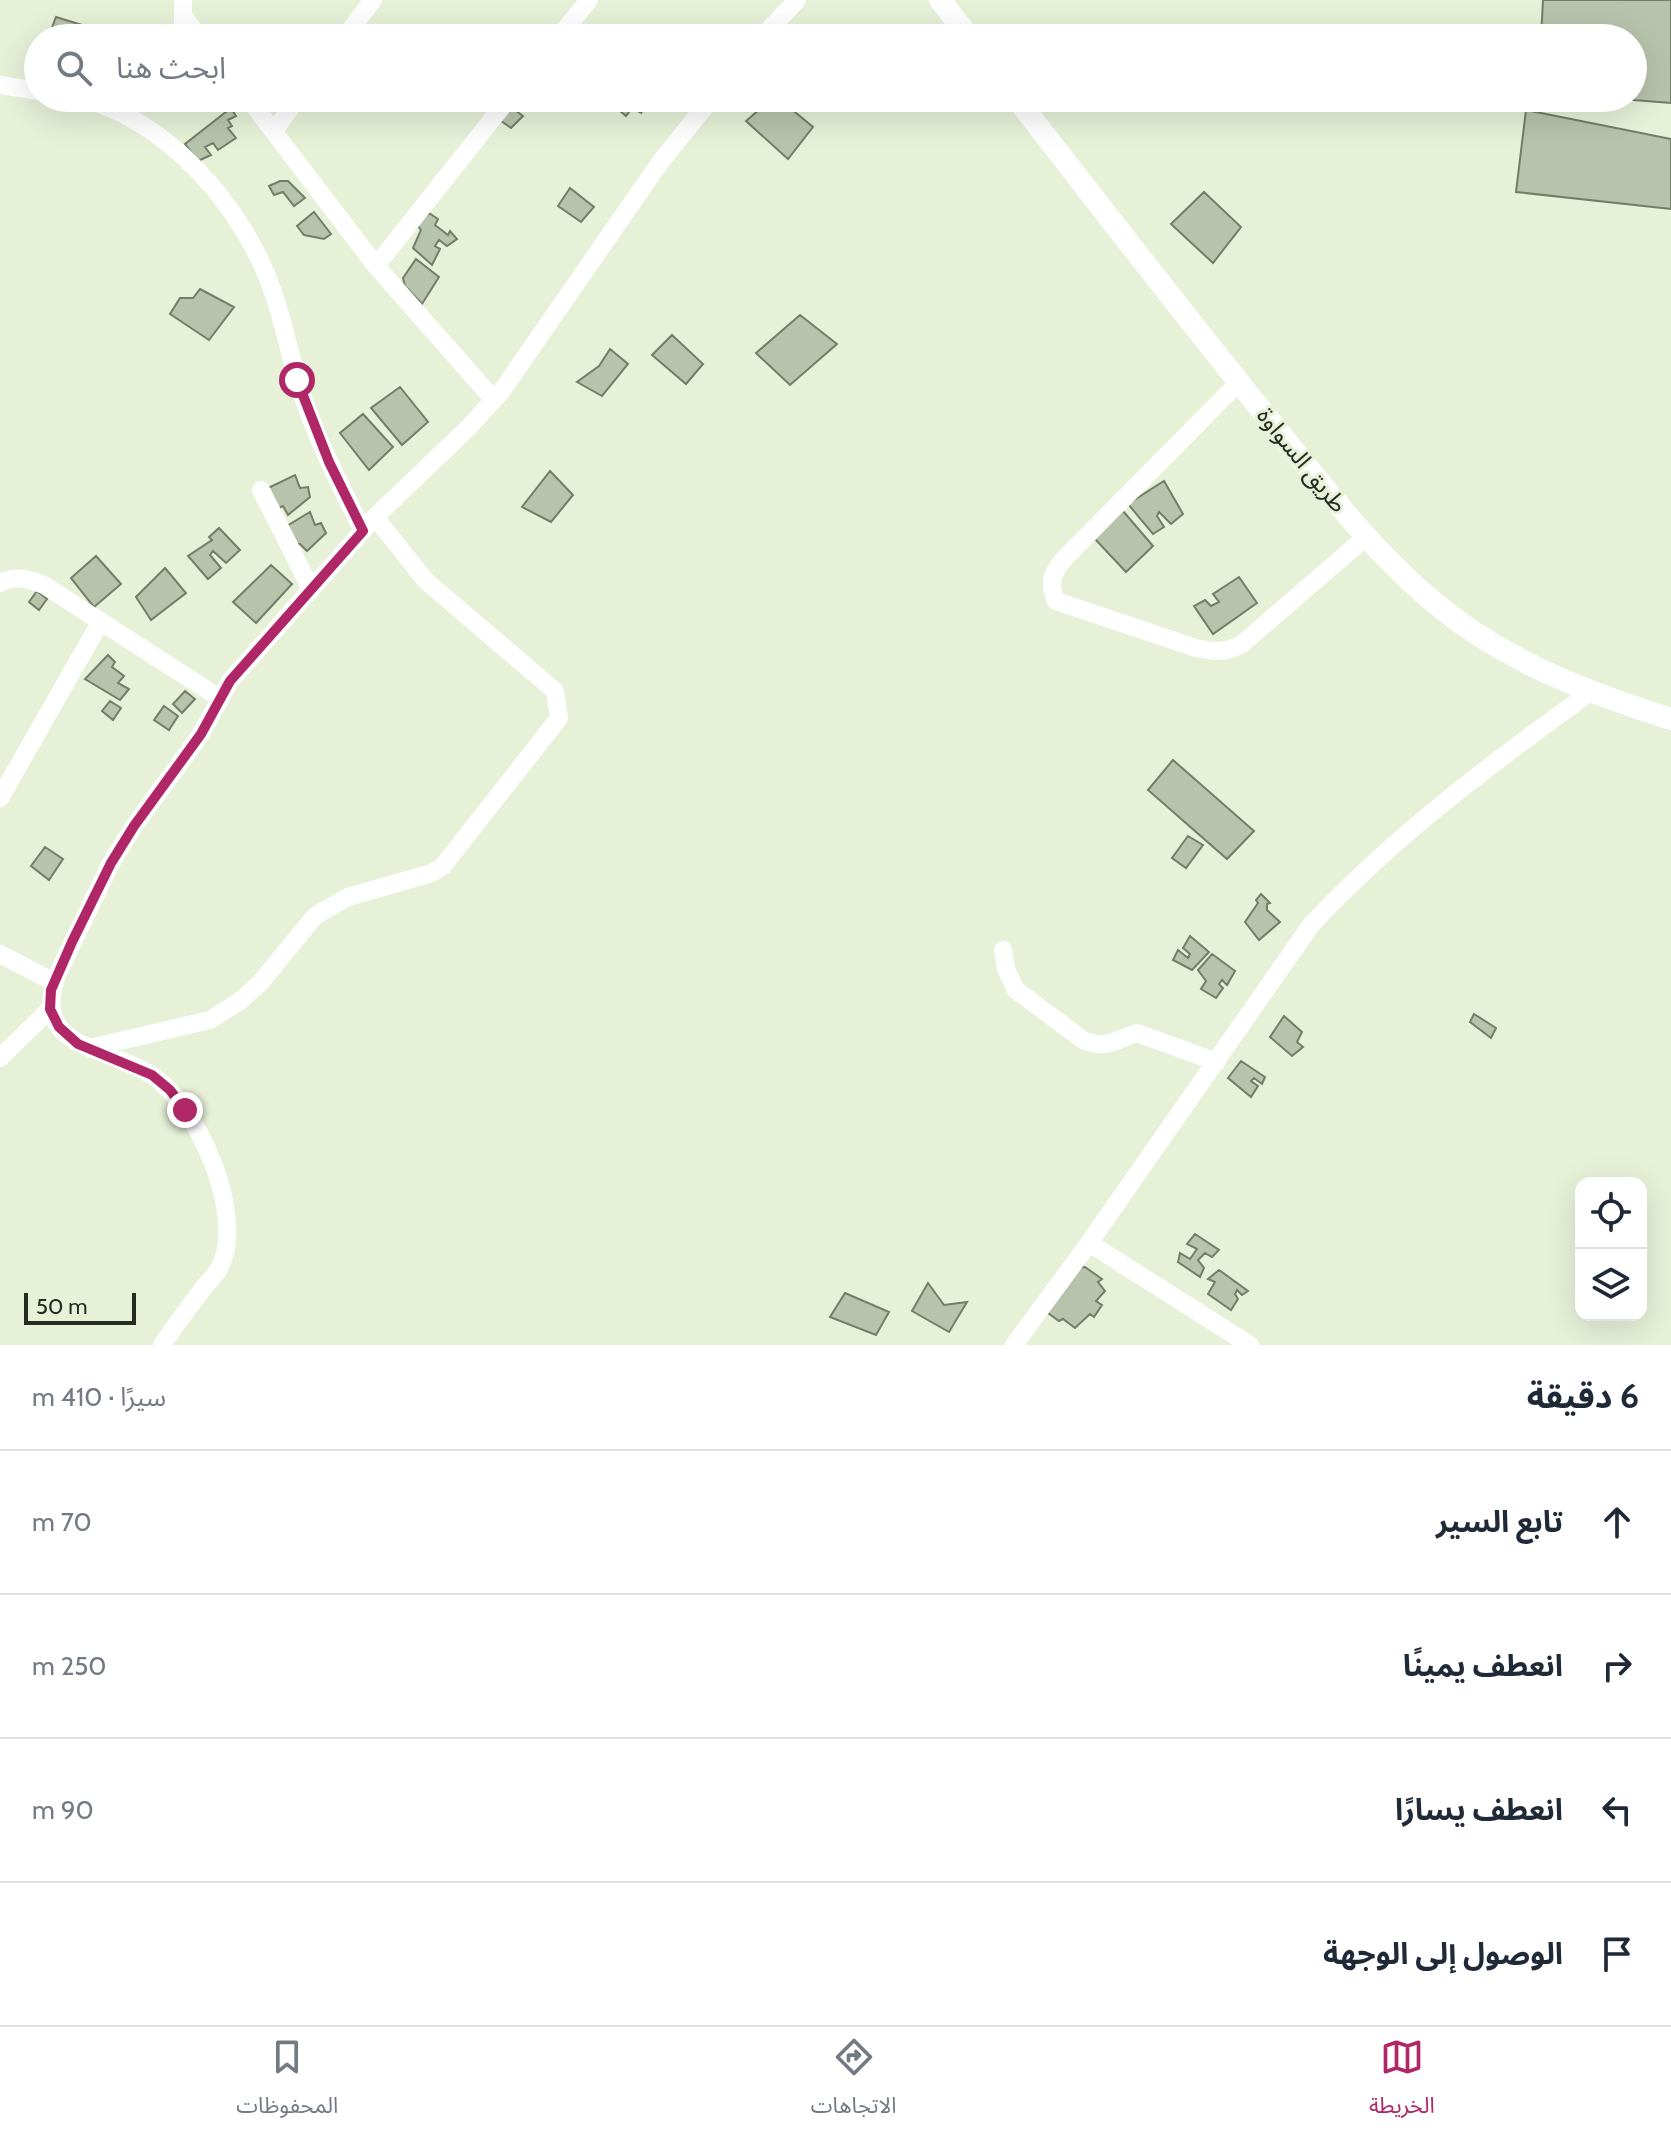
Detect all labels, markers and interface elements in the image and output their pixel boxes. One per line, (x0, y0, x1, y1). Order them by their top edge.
search box (24, 24, 1647, 112)
icon: search (52, 46, 96, 90)
text: ابحث هنا (116, 49, 226, 86)
route start (279, 362, 315, 398)
street label: طريق السواوة (1250, 401, 1354, 519)
route end (167, 1092, 203, 1128)
map controls (1575, 1177, 1647, 1321)
button: locate (1575, 1177, 1647, 1249)
button: layers (1575, 1249, 1647, 1321)
scale bar (24, 1289, 136, 1325)
text: 50 m (36, 1293, 88, 1320)
text: 6 دقيقة (1527, 1375, 1639, 1417)
text: سيرًا · 410 m (32, 1381, 166, 1413)
icon: ahead (1595, 1500, 1639, 1544)
text: تابع السير (1436, 1503, 1563, 1540)
text: 70 m (32, 1506, 92, 1538)
icon: right (1595, 1644, 1639, 1688)
text: انعطف يمينًا (1403, 1647, 1563, 1684)
text: 250 m (32, 1650, 107, 1682)
icon: left (1595, 1788, 1639, 1832)
text: انعطف يسارًا (1395, 1791, 1563, 1828)
text: 90 m (32, 1794, 94, 1826)
icon: arrive (1595, 1932, 1639, 1976)
text: الوصول إلى الوجهة (1323, 1935, 1563, 1972)
tab: المحفوظات (236, 2035, 338, 2129)
tab: الاتجاهات (811, 2035, 897, 2129)
tab: الخريطة (1369, 2035, 1435, 2129)

